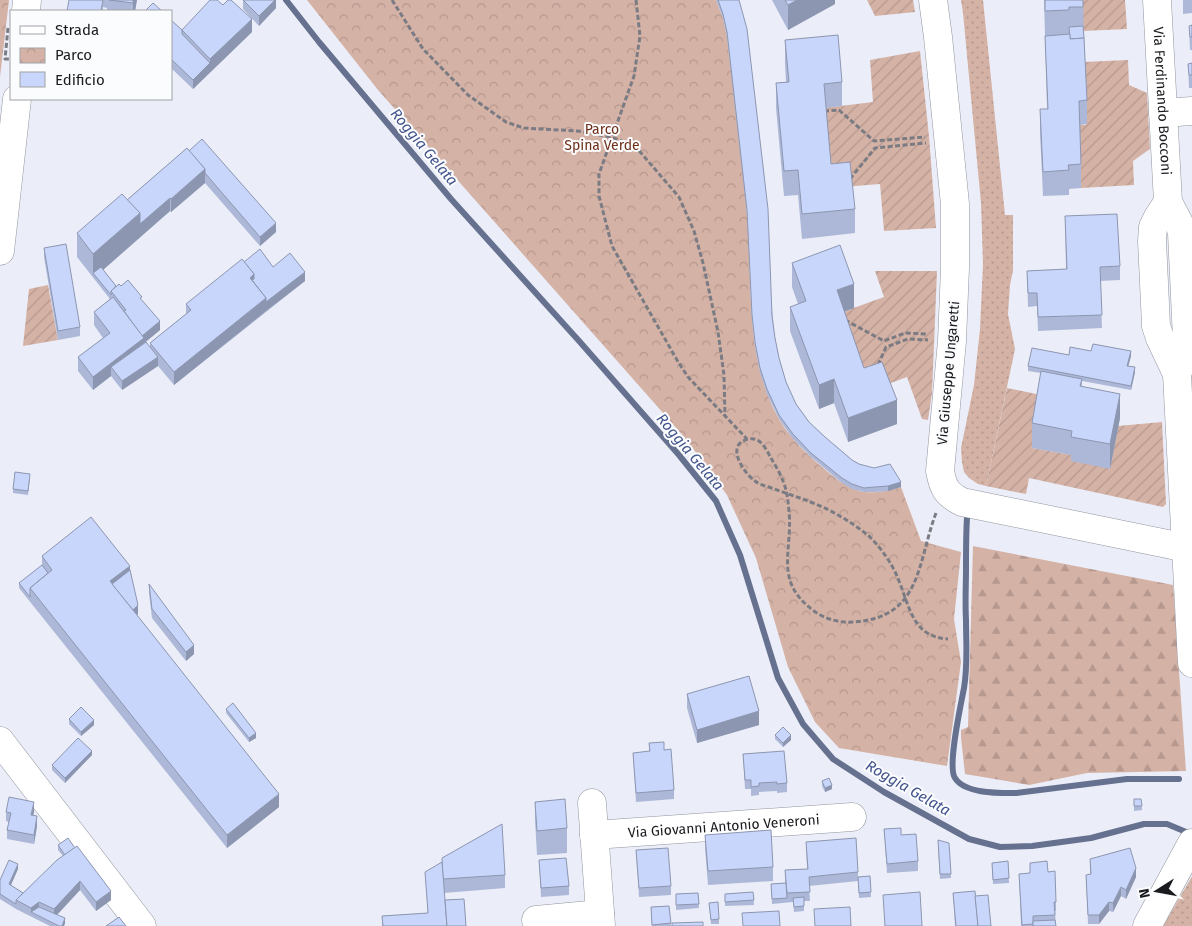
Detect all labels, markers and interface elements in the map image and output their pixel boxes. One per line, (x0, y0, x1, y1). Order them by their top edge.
legend (10, 10, 172, 100)
text: Strada (55, 21, 99, 39)
street label: Via Ferdinando Bocconi (1149, 26, 1175, 176)
text: Parco (55, 46, 92, 64)
text: Edificio (55, 71, 105, 89)
water label: Roggia Gelata (387, 105, 461, 189)
park label: Parco Spina Verde (564, 121, 640, 154)
street label: Via Giuseppe Ungaretti (934, 300, 963, 446)
water label: Roggia Gelata (653, 410, 727, 494)
water label: Roggia Gelata (862, 756, 954, 820)
street label: Via Giovanni Antonio Veneroni (627, 811, 820, 842)
north arrow (1132, 866, 1182, 916)
text: N (1135, 887, 1154, 900)

